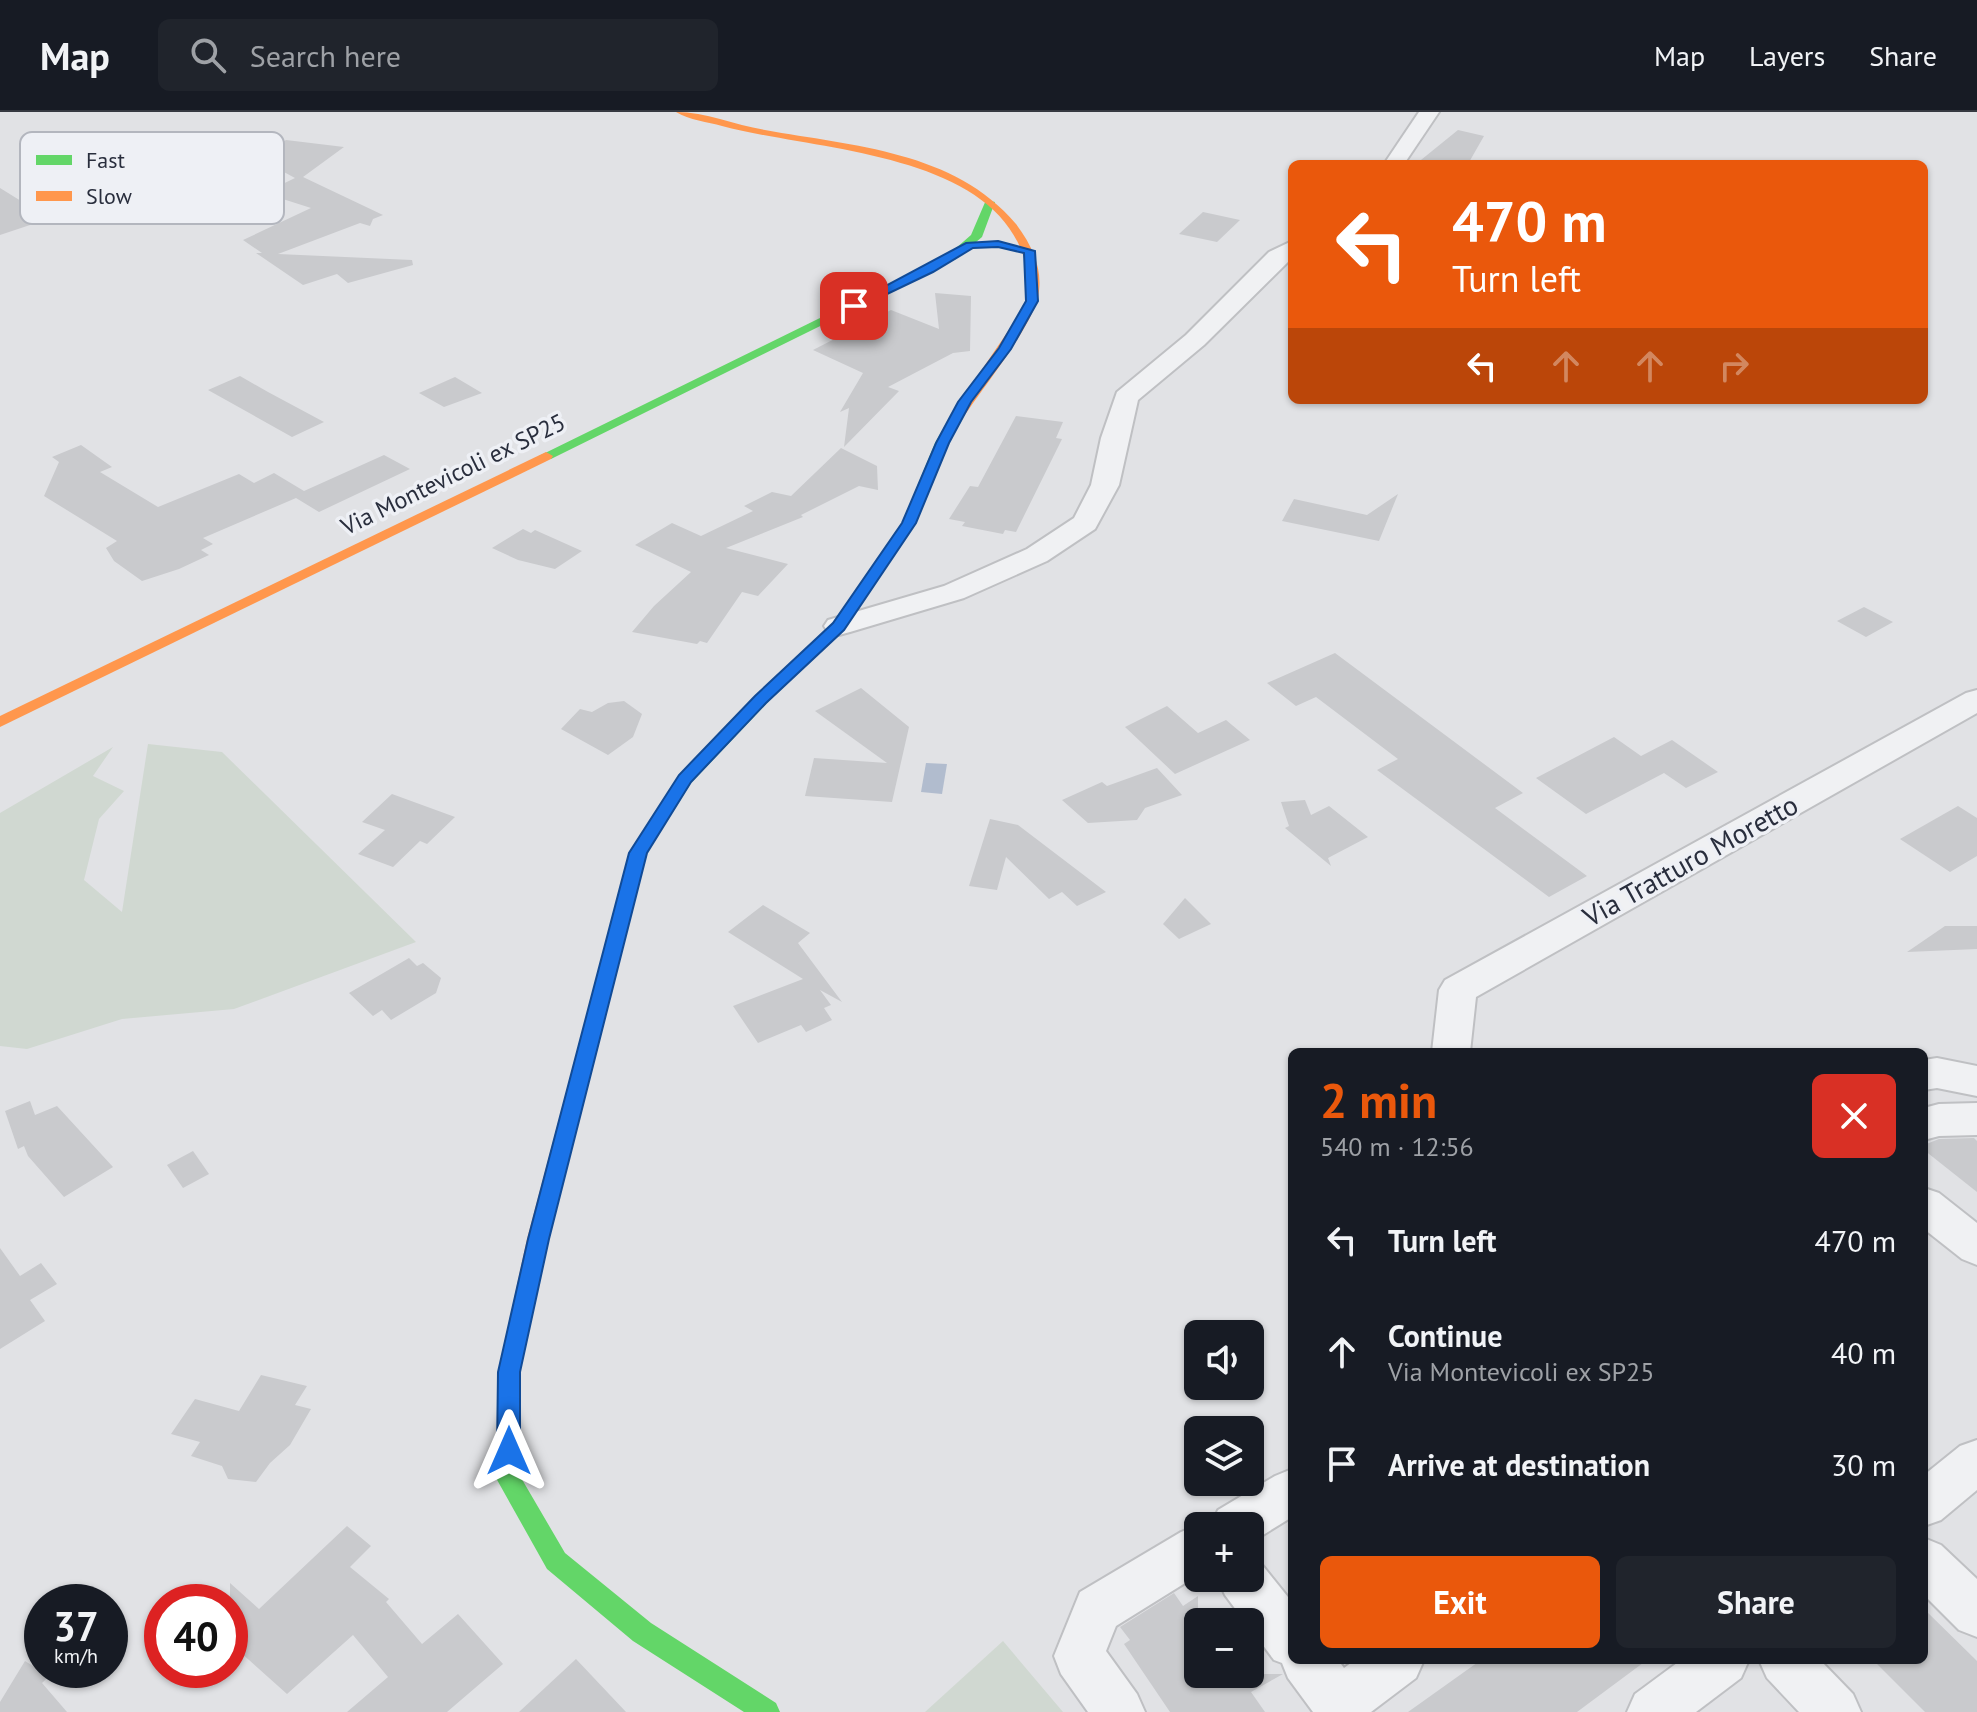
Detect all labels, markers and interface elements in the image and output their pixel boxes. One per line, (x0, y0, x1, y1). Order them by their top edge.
search box (158, 19, 718, 91)
text: Map (40, 31, 110, 80)
icon: search (186, 33, 230, 77)
text: Search here (250, 36, 401, 75)
text: Map (1654, 37, 1705, 74)
text: Layers (1749, 37, 1825, 74)
text: Share (1869, 37, 1937, 74)
legend (20, 132, 284, 224)
text: Fast (86, 146, 126, 174)
text: Slow (86, 182, 132, 210)
text: 470 m (1452, 185, 1607, 257)
icon: left (1320, 192, 1424, 296)
text: Turn left (1452, 255, 1581, 302)
pin (820, 272, 888, 340)
icon: arrive (832, 284, 876, 328)
icon: left (1460, 344, 1504, 388)
icon: ahead (1544, 344, 1588, 388)
icon: ahead (1628, 344, 1672, 388)
icon: right (1712, 344, 1756, 388)
street label: Via Montevicoli ex SP25 (335, 406, 570, 542)
street label: Via Tratturo Moretto (1575, 786, 1804, 935)
text: 2 min (1320, 1069, 1437, 1131)
button: close (1812, 1074, 1896, 1158)
text: 540 m · 12:56 (1320, 1130, 1474, 1163)
icon: left (1320, 1218, 1364, 1262)
text: Turn left (1388, 1221, 1496, 1260)
text: 470 m (1815, 1221, 1896, 1260)
text: Continue (1388, 1316, 1502, 1355)
map controls (1184, 1320, 1264, 1688)
button: sound (1184, 1320, 1264, 1400)
icon: ahead (1320, 1330, 1364, 1374)
text: 40 m (1831, 1333, 1896, 1372)
text: Via Montevicoli ex SP25 (1388, 1355, 1654, 1388)
position arrow (467, 1409, 551, 1493)
button: layers (1184, 1416, 1264, 1496)
icon: arrive (1320, 1442, 1364, 1486)
text: Arrive at destination (1388, 1445, 1650, 1484)
text: 30 m (1831, 1445, 1896, 1484)
button: + (1184, 1512, 1264, 1592)
button: Exit (1320, 1556, 1600, 1648)
button: Share (1616, 1556, 1896, 1648)
speed limit sign: 40 (144, 1584, 248, 1688)
text: 37 (53, 1600, 99, 1652)
button: − (1184, 1608, 1264, 1688)
text: km/h (54, 1643, 98, 1669)

